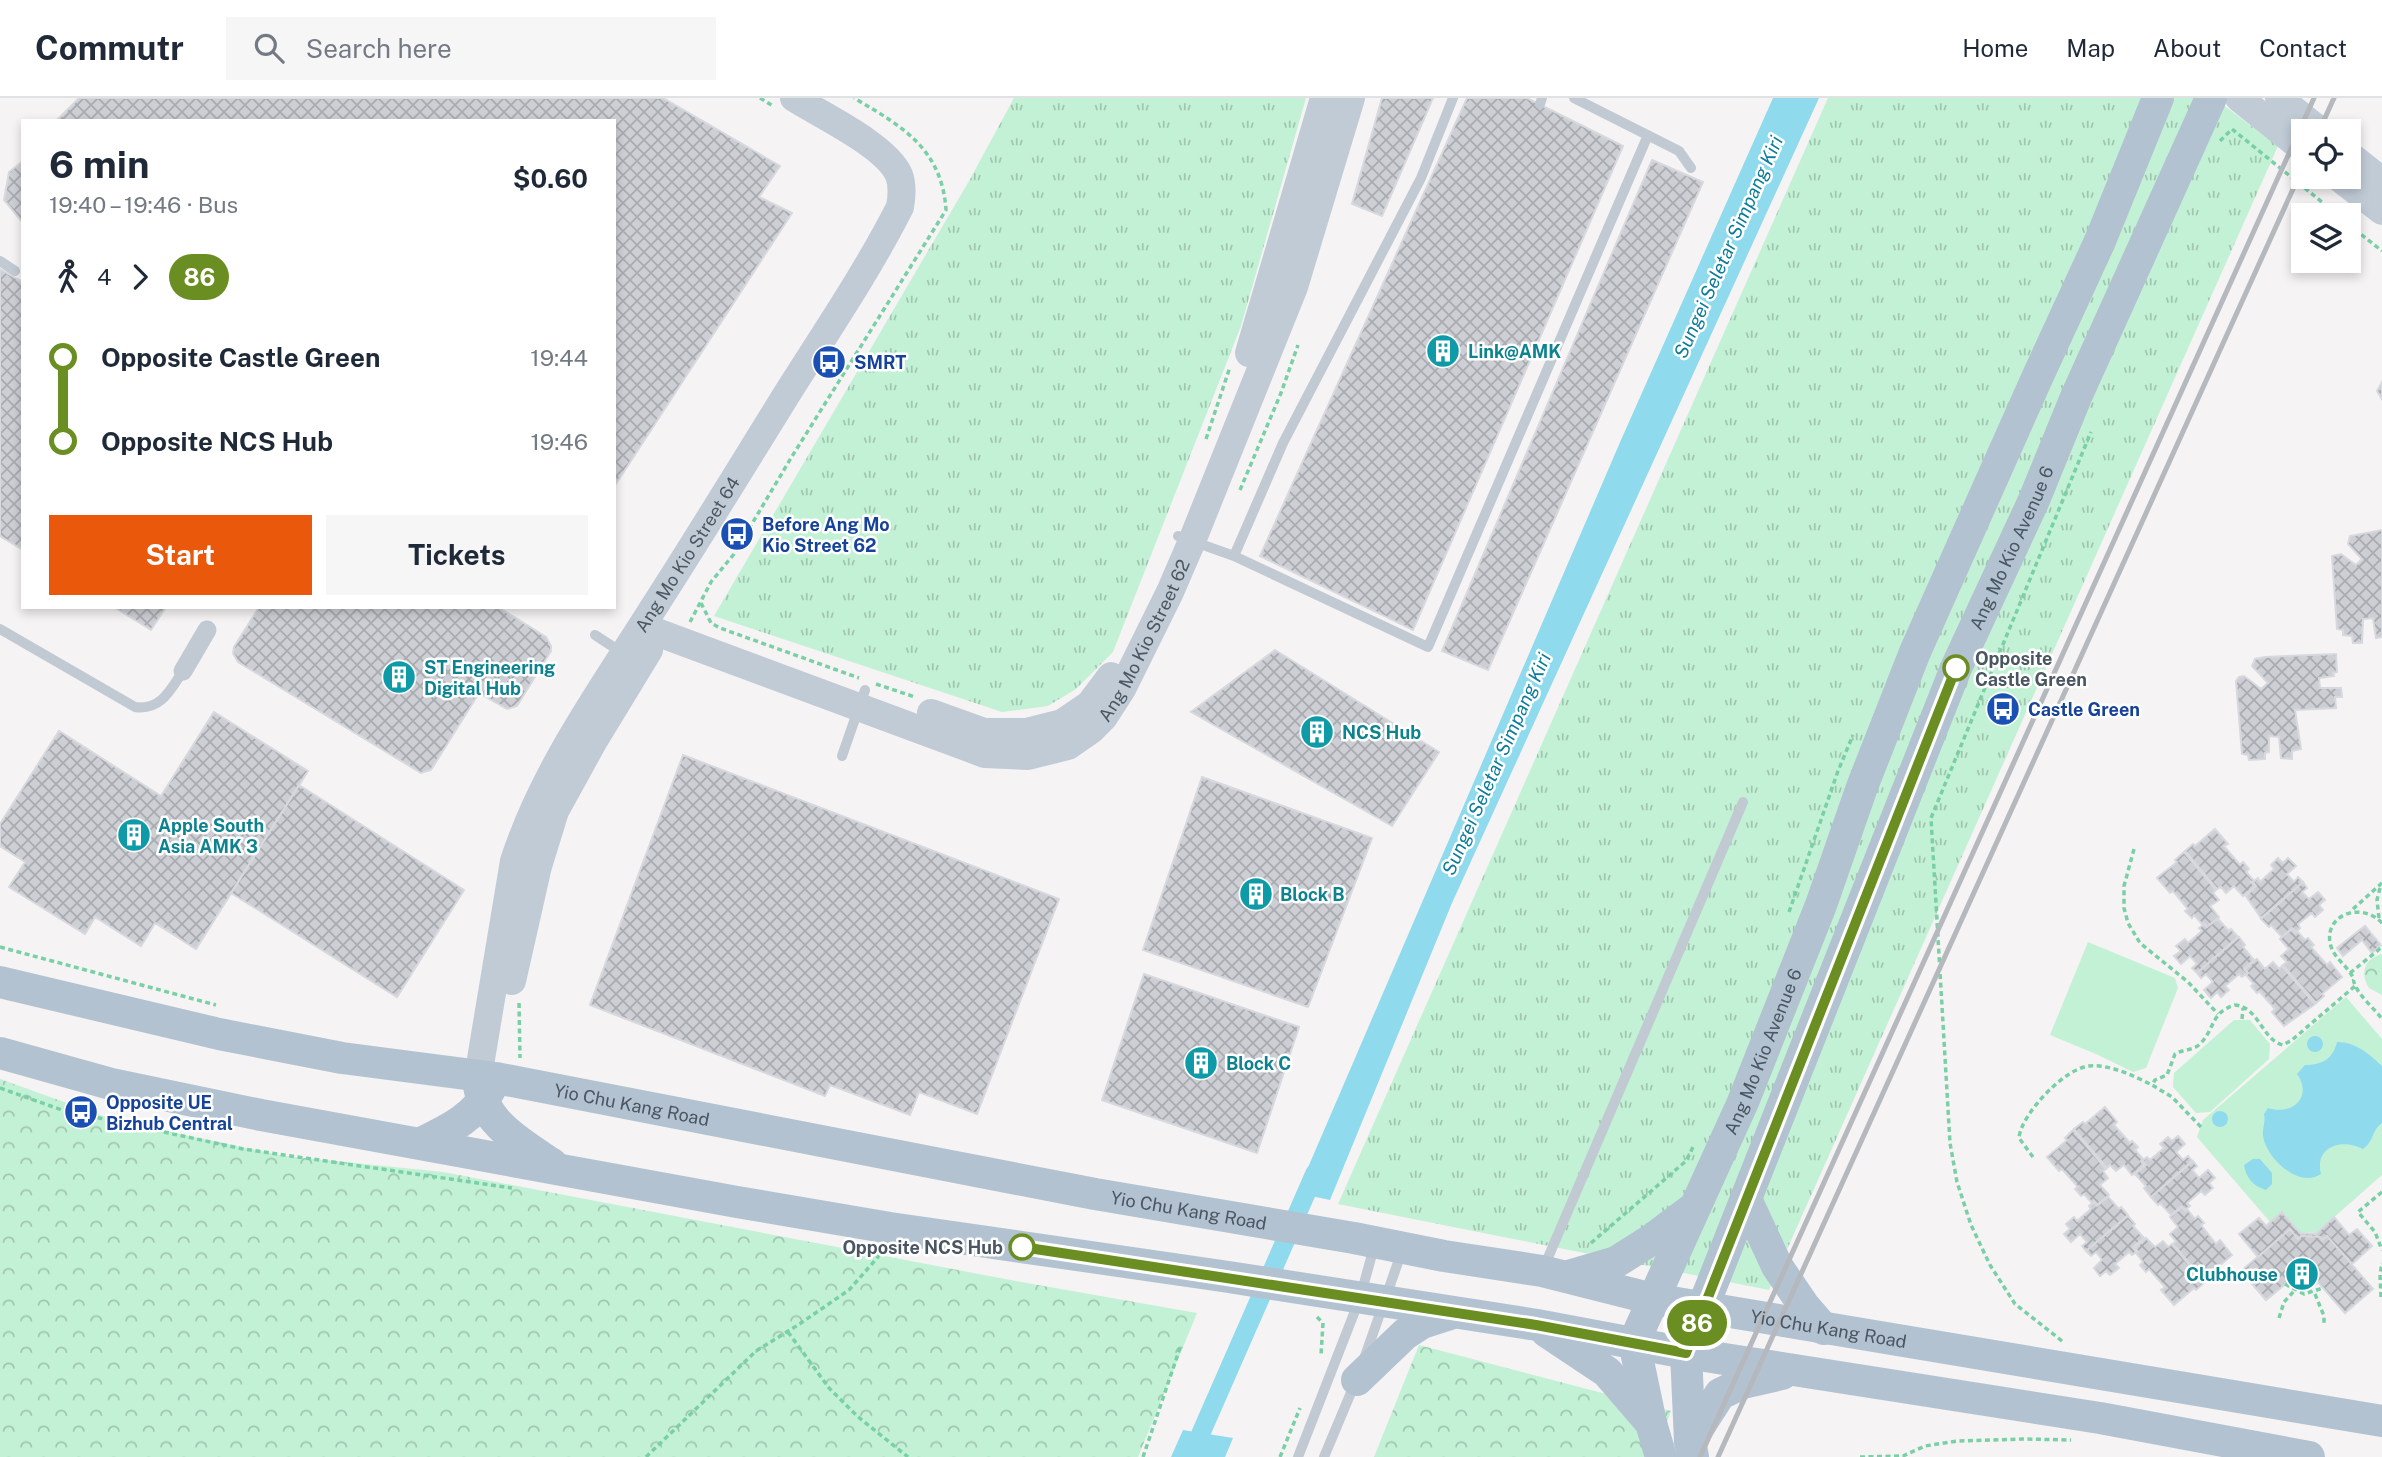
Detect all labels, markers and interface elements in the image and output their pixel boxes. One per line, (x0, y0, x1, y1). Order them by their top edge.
search box (226, 17, 716, 80)
text: Commutr (35, 29, 184, 67)
icon: search (250, 29, 288, 67)
text: Search here (306, 33, 452, 64)
text: Home (1962, 34, 2028, 62)
text: Map (2066, 34, 2115, 62)
text: About (2153, 34, 2221, 62)
text: Contact (2259, 34, 2347, 62)
map controls (2291, 119, 2361, 273)
button: locate (2291, 119, 2361, 189)
water label: Sungei Seletar Simpang Kiri (1669, 132, 1787, 362)
text: 6 min (49, 142, 150, 187)
text: $0.60 (513, 163, 588, 194)
text: 19:40 – 19:46 · Bus (49, 191, 238, 218)
button: layers (2291, 203, 2361, 273)
icon: walk (49, 258, 87, 296)
icon: forward (121, 258, 159, 296)
text: 4 (97, 263, 111, 290)
text: 86 (183, 263, 215, 291)
building icon: Link@AMK (1424, 332, 1462, 370)
place label: Link@AMK (1468, 341, 1561, 362)
text: Opposite Castle Green (101, 342, 380, 373)
bus stop icon: SMRT (810, 343, 848, 381)
text: 19:44 (530, 344, 588, 371)
place label: SMRT (854, 352, 906, 373)
text: Opposite NCS Hub (101, 426, 333, 457)
text: 19:46 (530, 428, 588, 455)
street label: Ang Mo Kio Avenue 6 (1965, 463, 2057, 633)
street label: Ang Mo Kio Street 64 (630, 473, 744, 636)
place label: Before Ang Mo Kio Street 62 (762, 514, 890, 556)
button: Start (49, 515, 312, 595)
button: Tickets (326, 515, 588, 595)
bus stop icon: Before Ang Mo Kio Street 62 (718, 515, 756, 553)
street label: Ang Mo Kio Street 62 (1094, 556, 1193, 725)
place label: Opposite Castle Green (1975, 648, 2087, 690)
water label: Sungei Seletar Simpang Kiri (1437, 649, 1555, 879)
marker: Opposite Castle Green (1943, 655, 1969, 681)
place label: ST Engineering Digital Hub (424, 657, 555, 699)
building icon: ST Engineering Digital Hub (380, 658, 418, 696)
bus stop icon: Castle Green (1984, 690, 2022, 728)
place label: Castle Green (2028, 699, 2140, 720)
building icon: NCS Hub (1298, 713, 1336, 751)
place label: NCS Hub (1342, 722, 1421, 743)
place label: Apple South Asia AMK 3 (158, 815, 264, 857)
building icon: Apple South Asia AMK 3 (115, 816, 153, 854)
building icon: Block B (1237, 875, 1275, 913)
place label: Block B (1280, 884, 1345, 905)
street label: Ang Mo Kio Avenue 6 (1719, 965, 1805, 1138)
building icon: Block C (1182, 1044, 1220, 1082)
place label: Block C (1226, 1053, 1291, 1074)
street label: Yio Chu Kang Road (552, 1079, 711, 1130)
place label: Opposite UE Bizhub Central (106, 1092, 233, 1134)
bus stop icon: Opposite UE Bizhub Central (62, 1093, 100, 1131)
street label: Yio Chu Kang Road (1109, 1186, 1268, 1234)
marker: Opposite NCS Hub (1009, 1234, 1035, 1260)
place label: Opposite NCS Hub (842, 1237, 1003, 1258)
building icon: Clubhouse (2283, 1255, 2321, 1293)
place label: Clubhouse (2186, 1264, 2278, 1285)
line badge: 86 (1666, 1300, 1728, 1346)
street label: Yio Chu Kang Road (1749, 1305, 1908, 1352)
text: 86 (1681, 1309, 1713, 1337)

